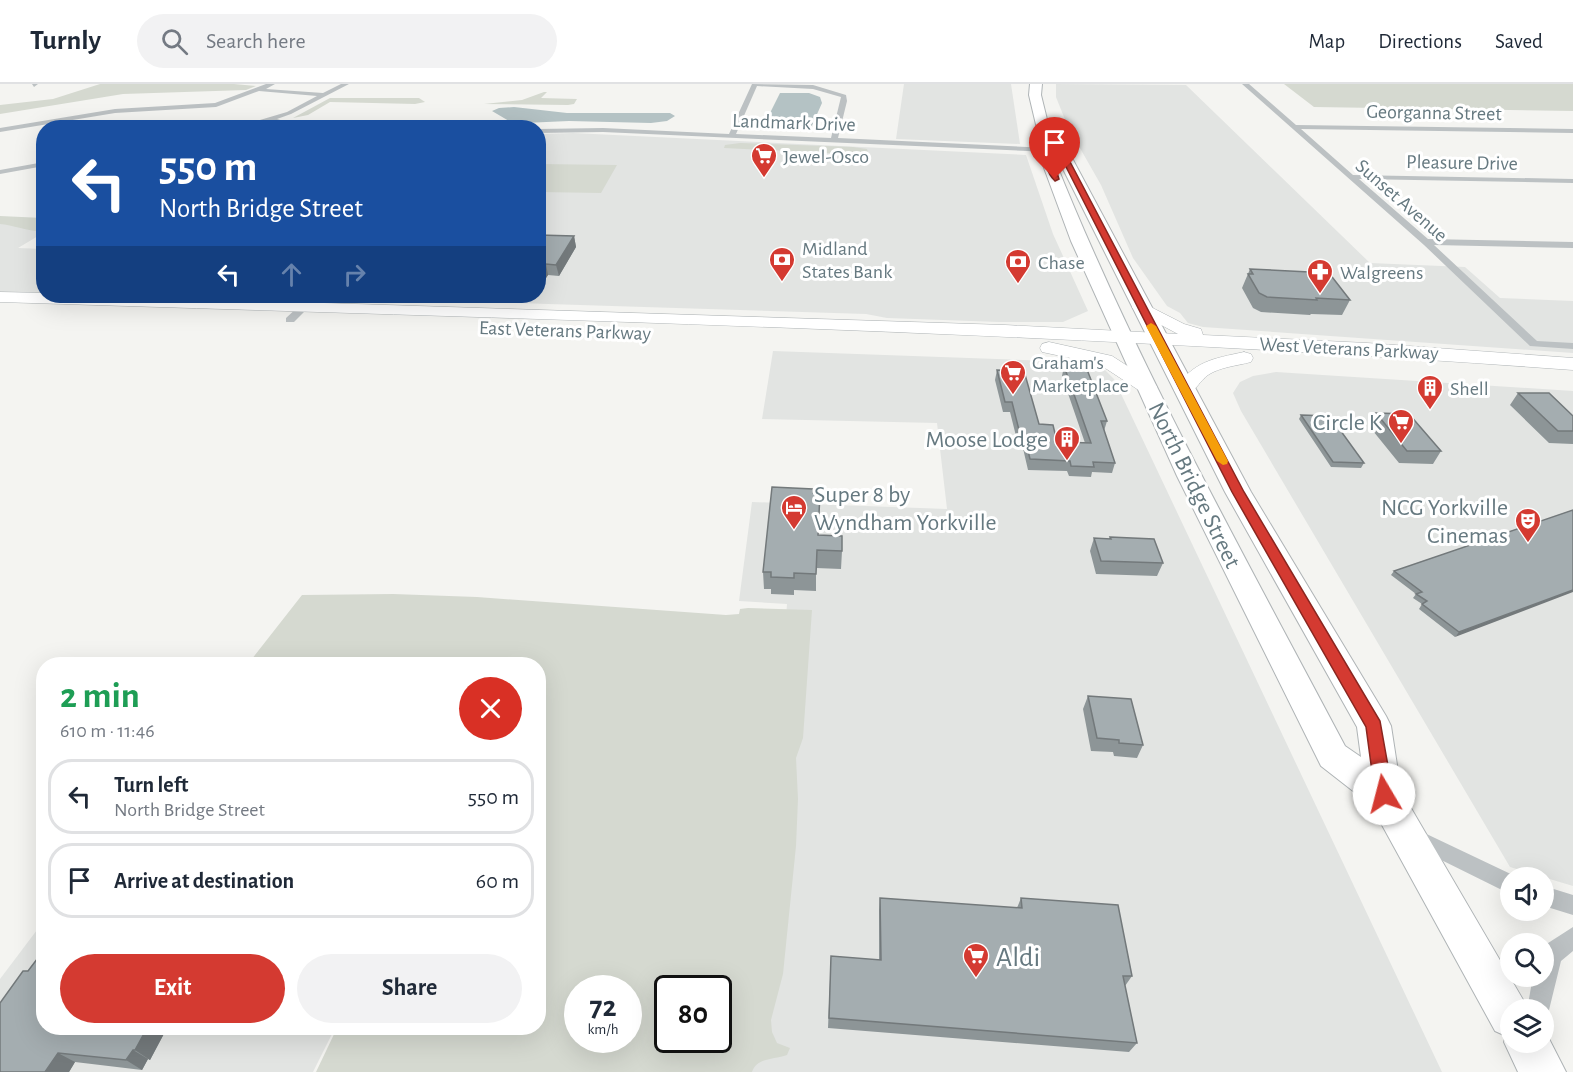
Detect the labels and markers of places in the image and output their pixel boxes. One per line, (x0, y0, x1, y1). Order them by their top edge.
pin (1029, 117, 1080, 179)
supermarket icon: Jewel-Osco (749, 141, 779, 179)
place label: Jewel-Osco (783, 147, 869, 167)
place label: Midland States Bank (802, 239, 892, 282)
bank icon: Midland States Bank (767, 245, 797, 283)
bank icon: Chase (1003, 247, 1033, 285)
place label: Chase (1038, 253, 1085, 273)
pharmacy icon: Walgreens (1305, 257, 1335, 295)
place label: Walgreens (1340, 263, 1423, 283)
place label: Graham's Marketplace (1032, 353, 1129, 396)
supermarket icon: Graham's Marketplace (998, 358, 1028, 396)
building icon: Shell (1415, 373, 1445, 411)
place label: Shell (1450, 379, 1489, 399)
supermarket icon: Circle K (1386, 407, 1416, 445)
place label: Circle K (1313, 411, 1383, 435)
building icon: Moose Lodge (1052, 424, 1082, 462)
place label: Moose Lodge (925, 428, 1048, 452)
place label: Super 8 by Wyndham Yorkville (814, 483, 997, 535)
hotel icon: Super 8 by Wyndham Yorkville (779, 493, 809, 531)
place label: NCG Yorkville Cinemas (1381, 496, 1508, 548)
theatre icon: NCG Yorkville Cinemas (1513, 506, 1543, 544)
supermarket icon: Aldi (961, 941, 991, 979)
place label: Aldi (996, 944, 1040, 972)

